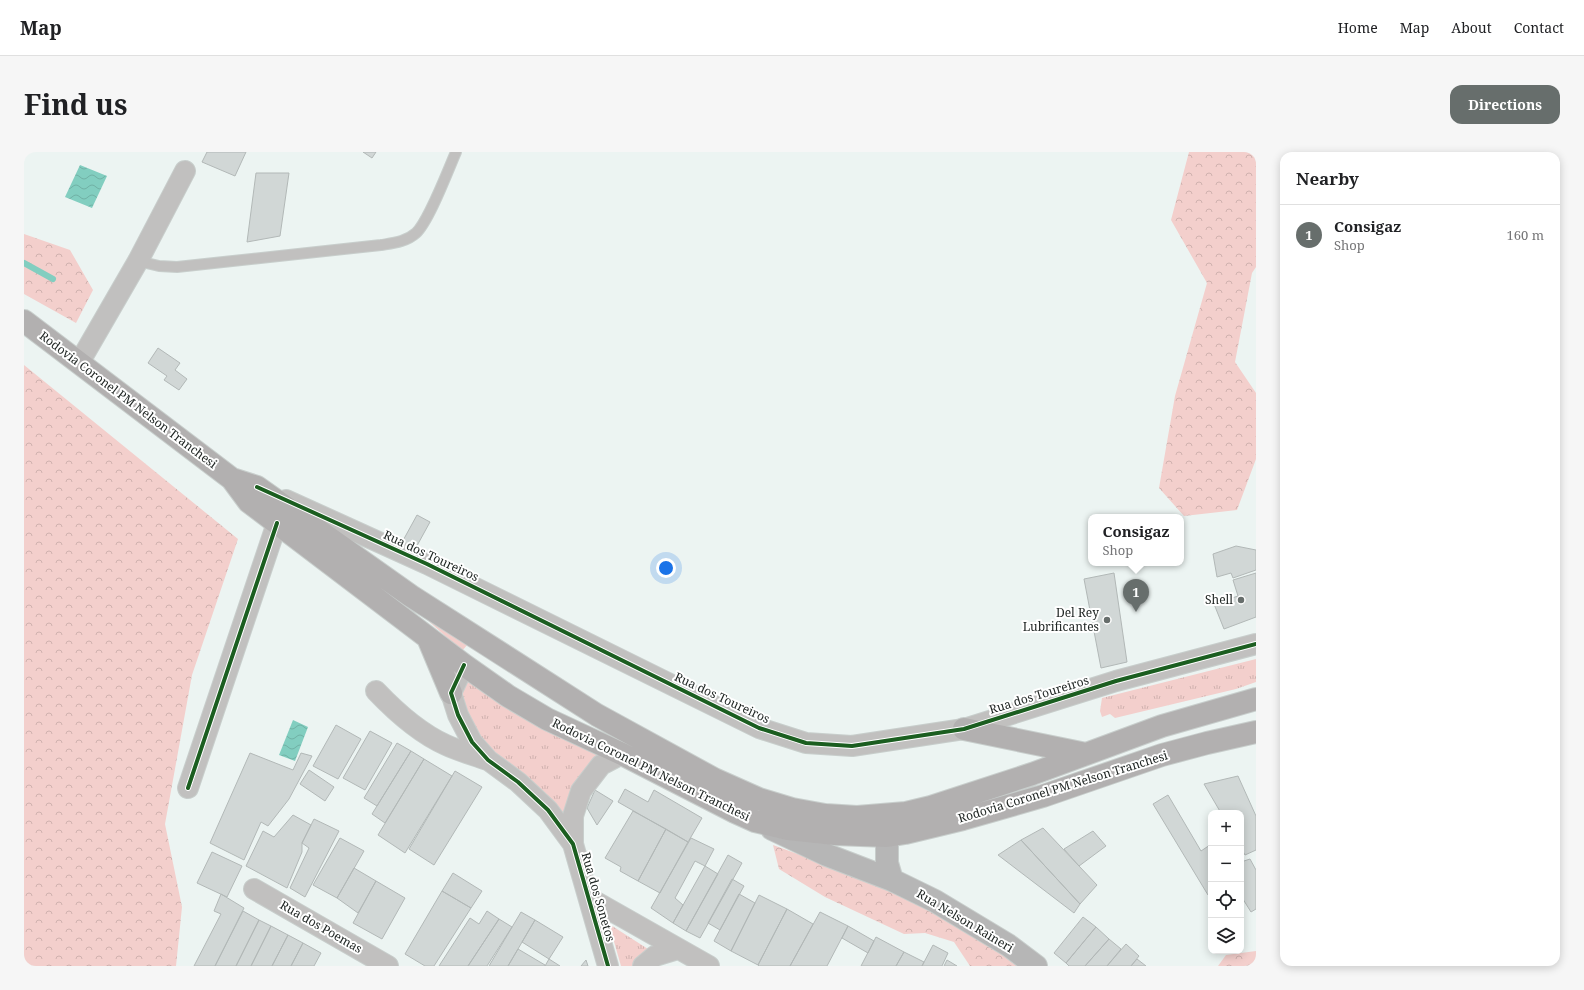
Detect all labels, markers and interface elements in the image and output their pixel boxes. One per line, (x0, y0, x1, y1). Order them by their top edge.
text: Map (20, 15, 62, 41)
text: Home (1338, 18, 1378, 37)
text: Map (1400, 18, 1429, 37)
text: About (1451, 18, 1492, 37)
text: Contact (1514, 18, 1564, 37)
text: Find us (24, 85, 128, 123)
button: Directions (1450, 85, 1560, 124)
text: Nearby (1296, 167, 1359, 190)
text: Consigaz (1334, 216, 1401, 236)
text: 1 (1305, 226, 1313, 244)
text: 160 m (1507, 226, 1544, 244)
text: Shop (1334, 236, 1365, 254)
street label: Rodovia Coronel PM Nelson Tranchesi (36, 327, 221, 472)
popup (1088, 514, 1184, 566)
text: Consigaz (1102, 521, 1170, 541)
street label: Rua dos Toureiros (381, 526, 482, 585)
text: Shop (1102, 541, 1133, 559)
your location (656, 558, 676, 578)
pin: 1 (1123, 579, 1149, 612)
place label: Shell (1205, 591, 1233, 608)
marker: Shell (1236, 595, 1246, 605)
place label: Del Rey Lubrificantes (1023, 604, 1099, 635)
marker: Del Rey Lubrificantes (1102, 615, 1112, 625)
street label: Rua dos Toureiros (672, 668, 773, 727)
street label: Rua dos Toureiros (987, 671, 1091, 718)
street label: Rodovia Coronel PM Nelson Tranchesi (549, 714, 753, 825)
street label: Rodovia Coronel PM Nelson Tranchesi (956, 746, 1170, 827)
map controls (1208, 810, 1244, 954)
button: + (1208, 810, 1244, 846)
button: − (1208, 846, 1244, 882)
street label: Rua dos Sonetos (578, 850, 619, 944)
button: locate (1208, 882, 1244, 918)
street label: Rua Nelson Raineri (914, 885, 1017, 956)
street label: Rua dos Poemas (277, 896, 365, 957)
button: layers (1208, 918, 1244, 954)

